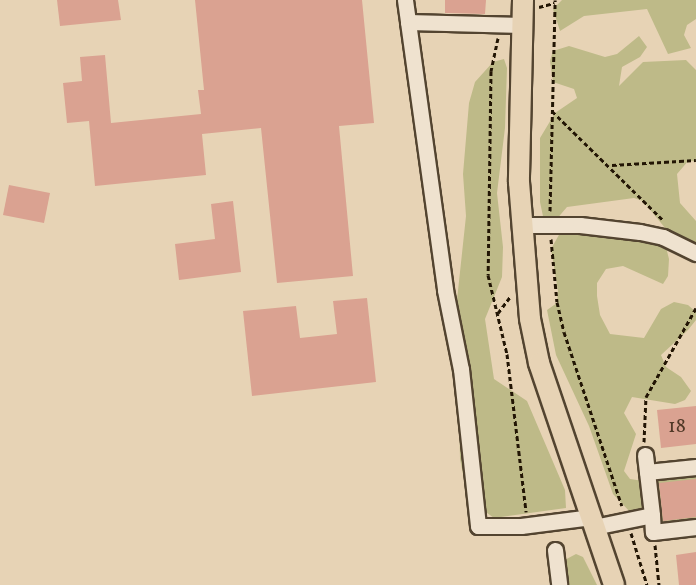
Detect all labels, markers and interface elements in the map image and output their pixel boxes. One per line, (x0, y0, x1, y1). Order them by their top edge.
house number: 18 (668, 415, 686, 439)

